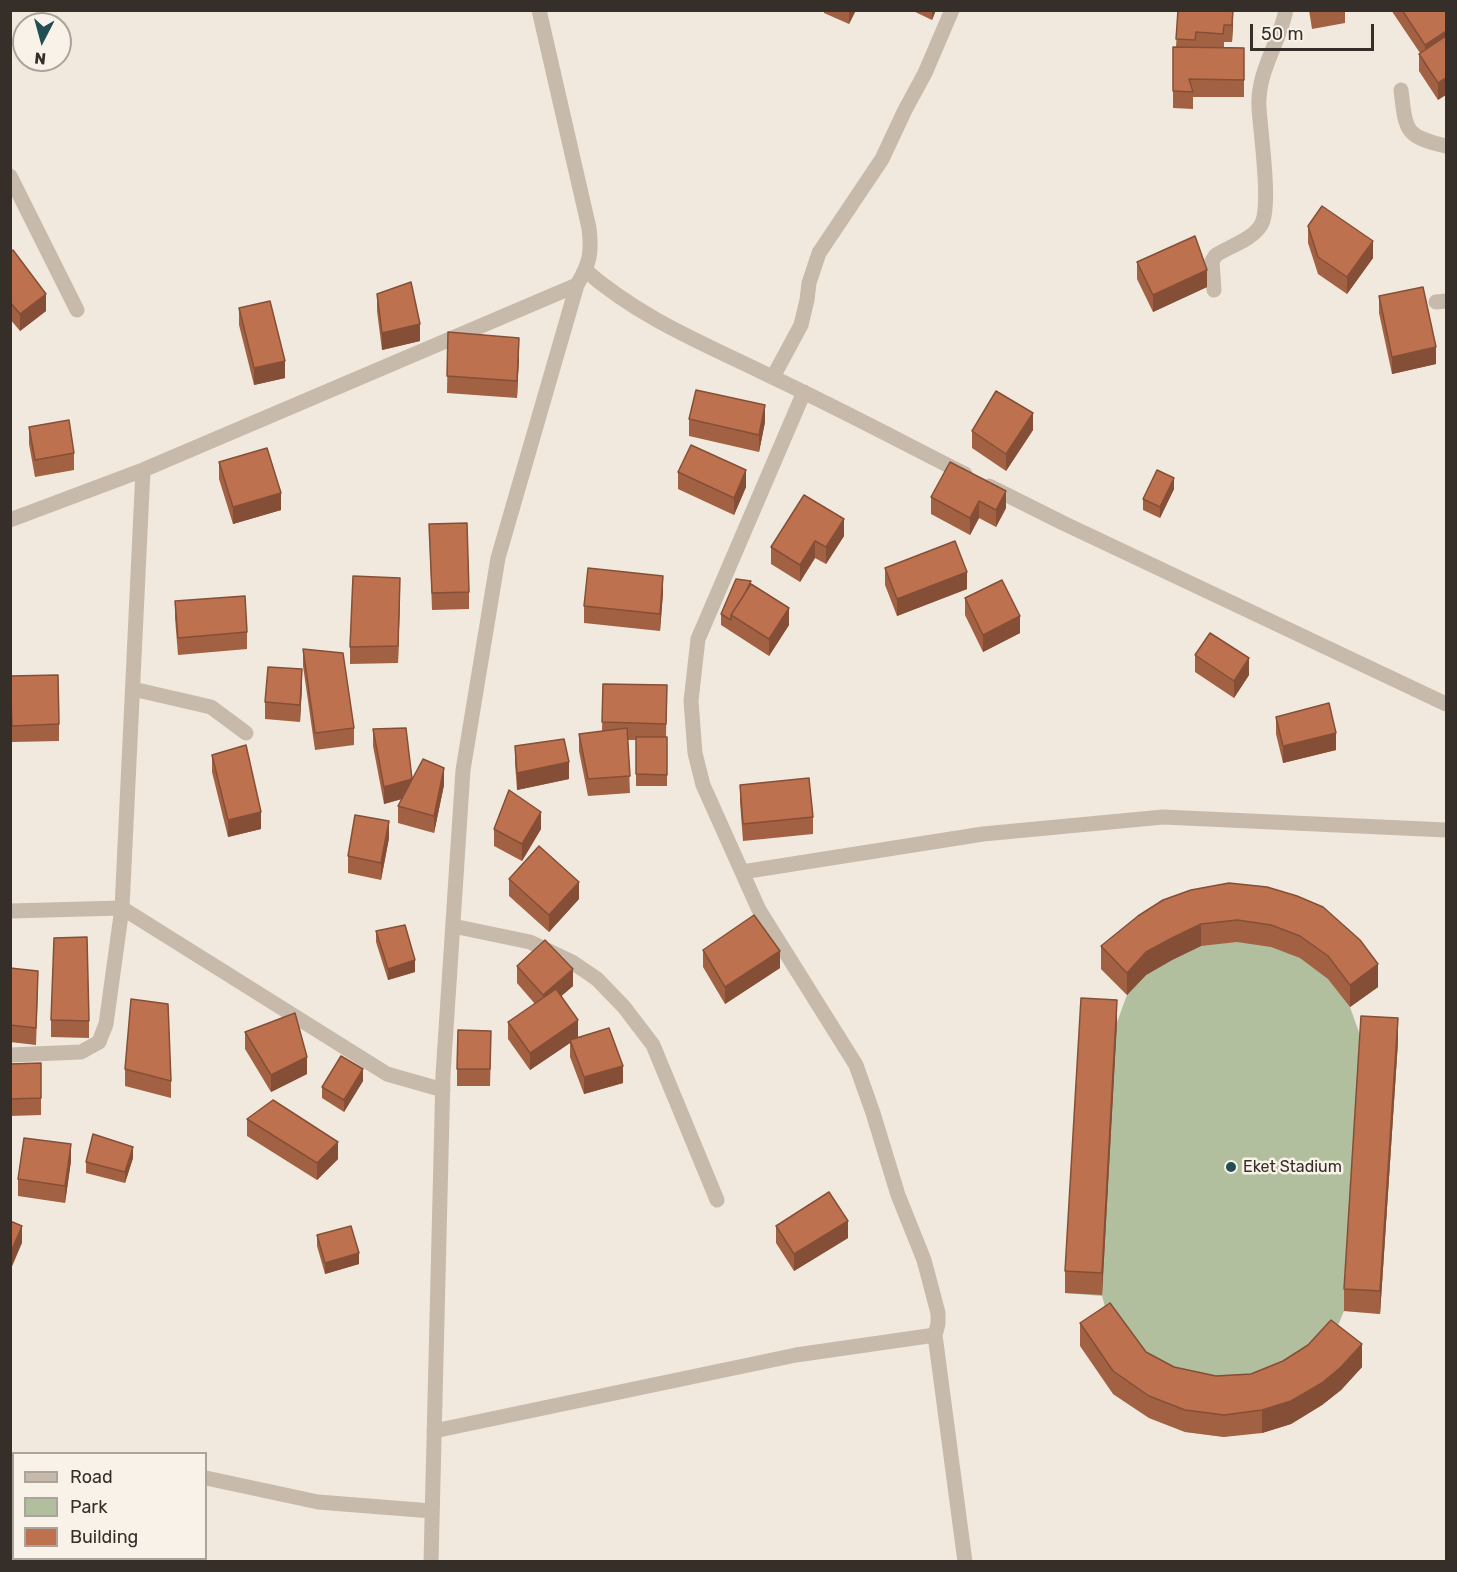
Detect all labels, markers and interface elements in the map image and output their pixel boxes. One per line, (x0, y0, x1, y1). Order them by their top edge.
north arrow (12, 12, 72, 72)
scale bar (1253, 12, 1378, 50)
text: 50 m (1261, 23, 1304, 45)
text: N (34, 48, 47, 68)
place label: Eket Stadium (1243, 1157, 1342, 1177)
marker: Eket Stadium (1224, 1160, 1238, 1174)
legend (12, 1452, 207, 1560)
text: Road (70, 1466, 113, 1488)
text: Park (70, 1496, 107, 1518)
text: Building (70, 1526, 138, 1548)

